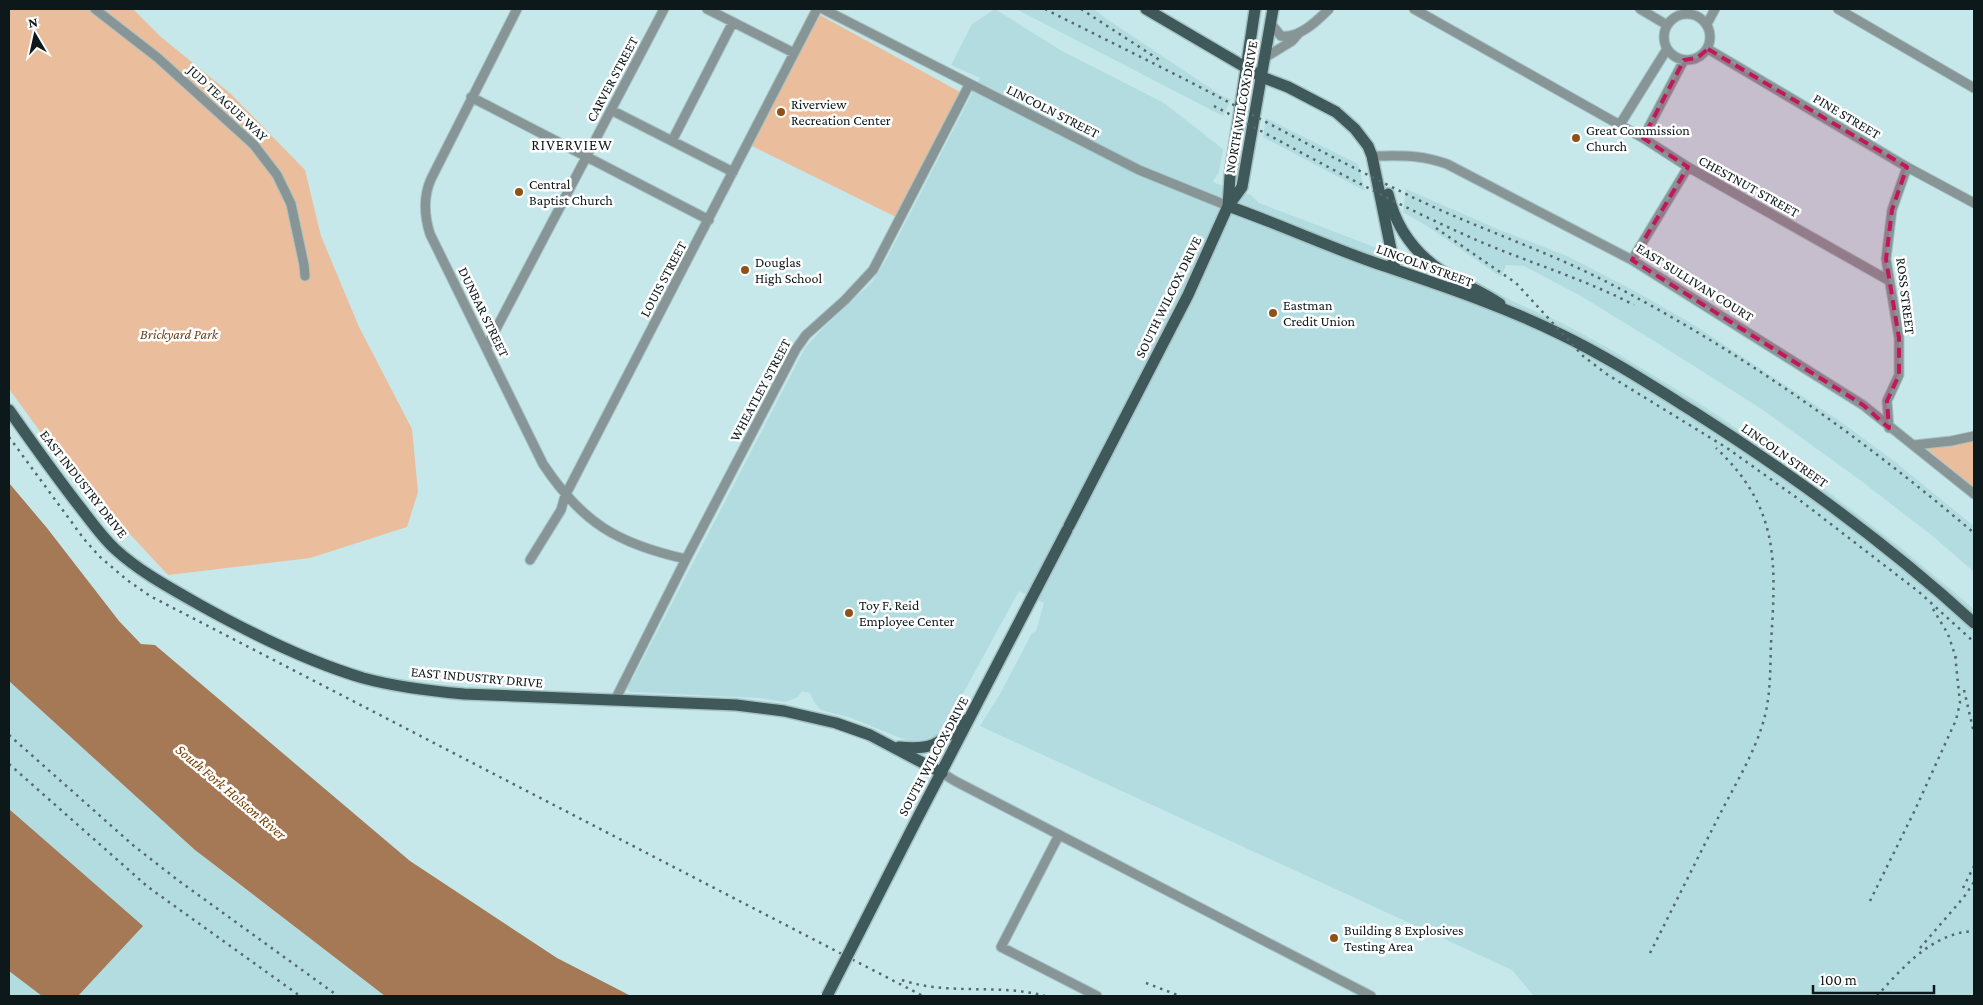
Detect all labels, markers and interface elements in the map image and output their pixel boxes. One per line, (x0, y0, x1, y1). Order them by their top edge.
north arrow (10, 10, 60, 60)
text: N (27, 13, 39, 31)
street label: CARVER STREET (583, 33, 641, 124)
street label: NORTH WILCOX DRIVE (1221, 39, 1261, 175)
street label: JUD TEAGUE WAY (183, 60, 272, 145)
street label: LINCOLN STREET (1004, 81, 1102, 141)
street label: PINE STREET (1811, 90, 1884, 142)
place label: Riverview Recreation Center (791, 96, 891, 128)
marker: Riverview Recreation Center (775, 106, 787, 118)
place label: Great Commission Church (1586, 122, 1690, 154)
marker: Great Commission Church (1570, 132, 1582, 144)
district label: RIVERVIEW (531, 137, 613, 153)
street label: CHESTNUT STREET (1696, 152, 1802, 220)
place label: Central Baptist Church (529, 176, 613, 208)
marker: Central Baptist Church (513, 186, 525, 198)
street label: SOUTH WILCOX DRIVE (1132, 233, 1205, 360)
street label: LOUIS STREET (636, 238, 690, 320)
street label: EAST SULLIVAN COURT (1634, 239, 1757, 325)
street label: LINCOLN STREET (1375, 240, 1476, 290)
place label: Douglas High School (755, 254, 822, 286)
street label: ROSS STREET (1893, 257, 1919, 336)
street label: DUNBAR STREET (455, 264, 513, 360)
marker: Douglas High School (739, 264, 751, 276)
place label: Eastman Credit Union (1283, 297, 1356, 329)
marker: Eastman Credit Union (1267, 307, 1279, 319)
park label: Brickyard Park (140, 326, 219, 342)
street label: WHEATLEY STREET (726, 336, 794, 444)
street label: LINCOLN STREET (1739, 419, 1831, 491)
street label: EAST INDUSTRY DRIVE (37, 427, 131, 541)
place label: Toy F. Reid Employee Center (859, 597, 955, 629)
marker: Toy F. Reid Employee Center (843, 607, 855, 619)
street label: EAST INDUSTRY DRIVE (410, 663, 544, 691)
street label: SOUTH WILCOX DRIVE (895, 693, 972, 819)
water label: South Fork Holston River (173, 741, 290, 843)
place label: Building 8 Explosives Testing Area (1344, 922, 1464, 954)
marker: Building 8 Explosives Testing Area (1328, 932, 1340, 944)
scale bar (1813, 962, 1934, 994)
text: 100 m (1820, 972, 1857, 988)

